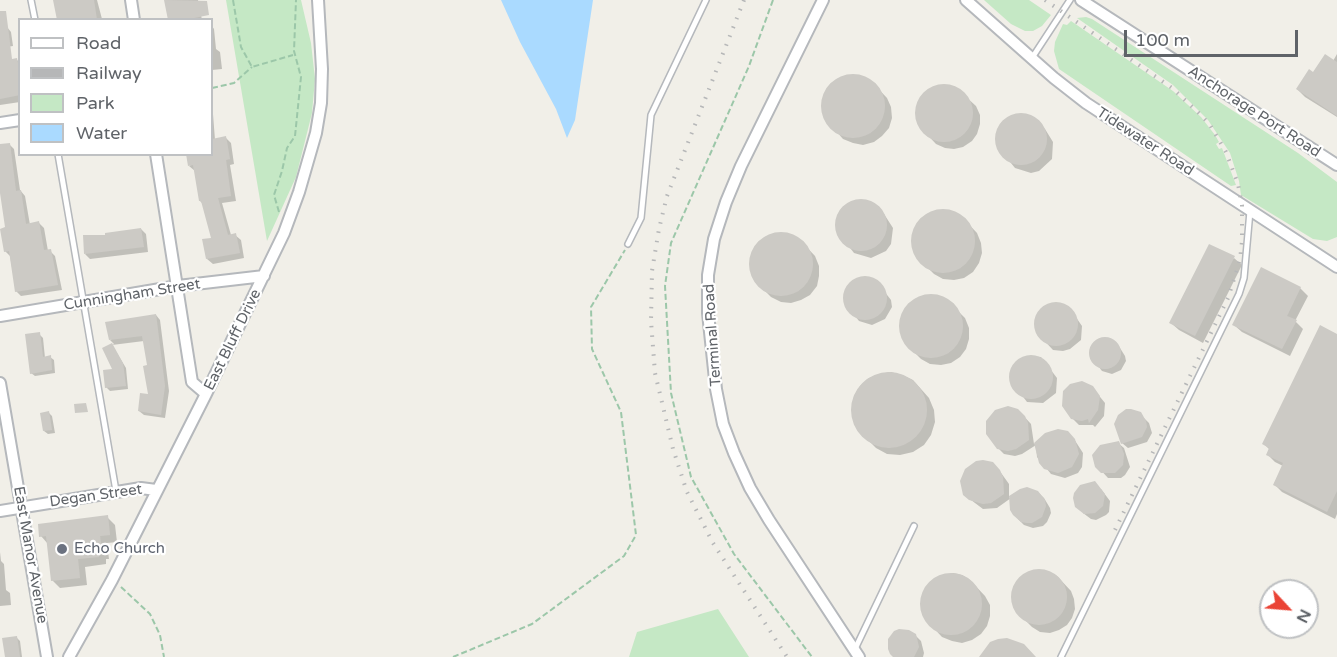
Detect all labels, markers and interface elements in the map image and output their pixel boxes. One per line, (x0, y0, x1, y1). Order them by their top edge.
legend (18, 18, 213, 156)
scale bar (1127, 18, 1301, 56)
text: 100 m (1135, 29, 1190, 51)
text: Road (76, 32, 121, 54)
text: Railway (76, 62, 142, 84)
street label: Anchorage Port Road (1184, 62, 1324, 162)
text: Park (76, 92, 114, 114)
street label: Tidewater Road (1093, 104, 1197, 180)
text: Water (76, 122, 127, 144)
street label: Cunningham Street (62, 275, 202, 315)
street label: Terminal Road (700, 283, 726, 387)
street label: East Bluff Drive (201, 286, 265, 394)
street label: Degan Street (49, 481, 143, 511)
street label: East Manor Avenue (9, 485, 51, 625)
place label: Echo Church (74, 540, 165, 558)
marker: Echo Church (55, 542, 69, 556)
north arrow (1259, 579, 1319, 639)
text: N (1292, 606, 1315, 626)

